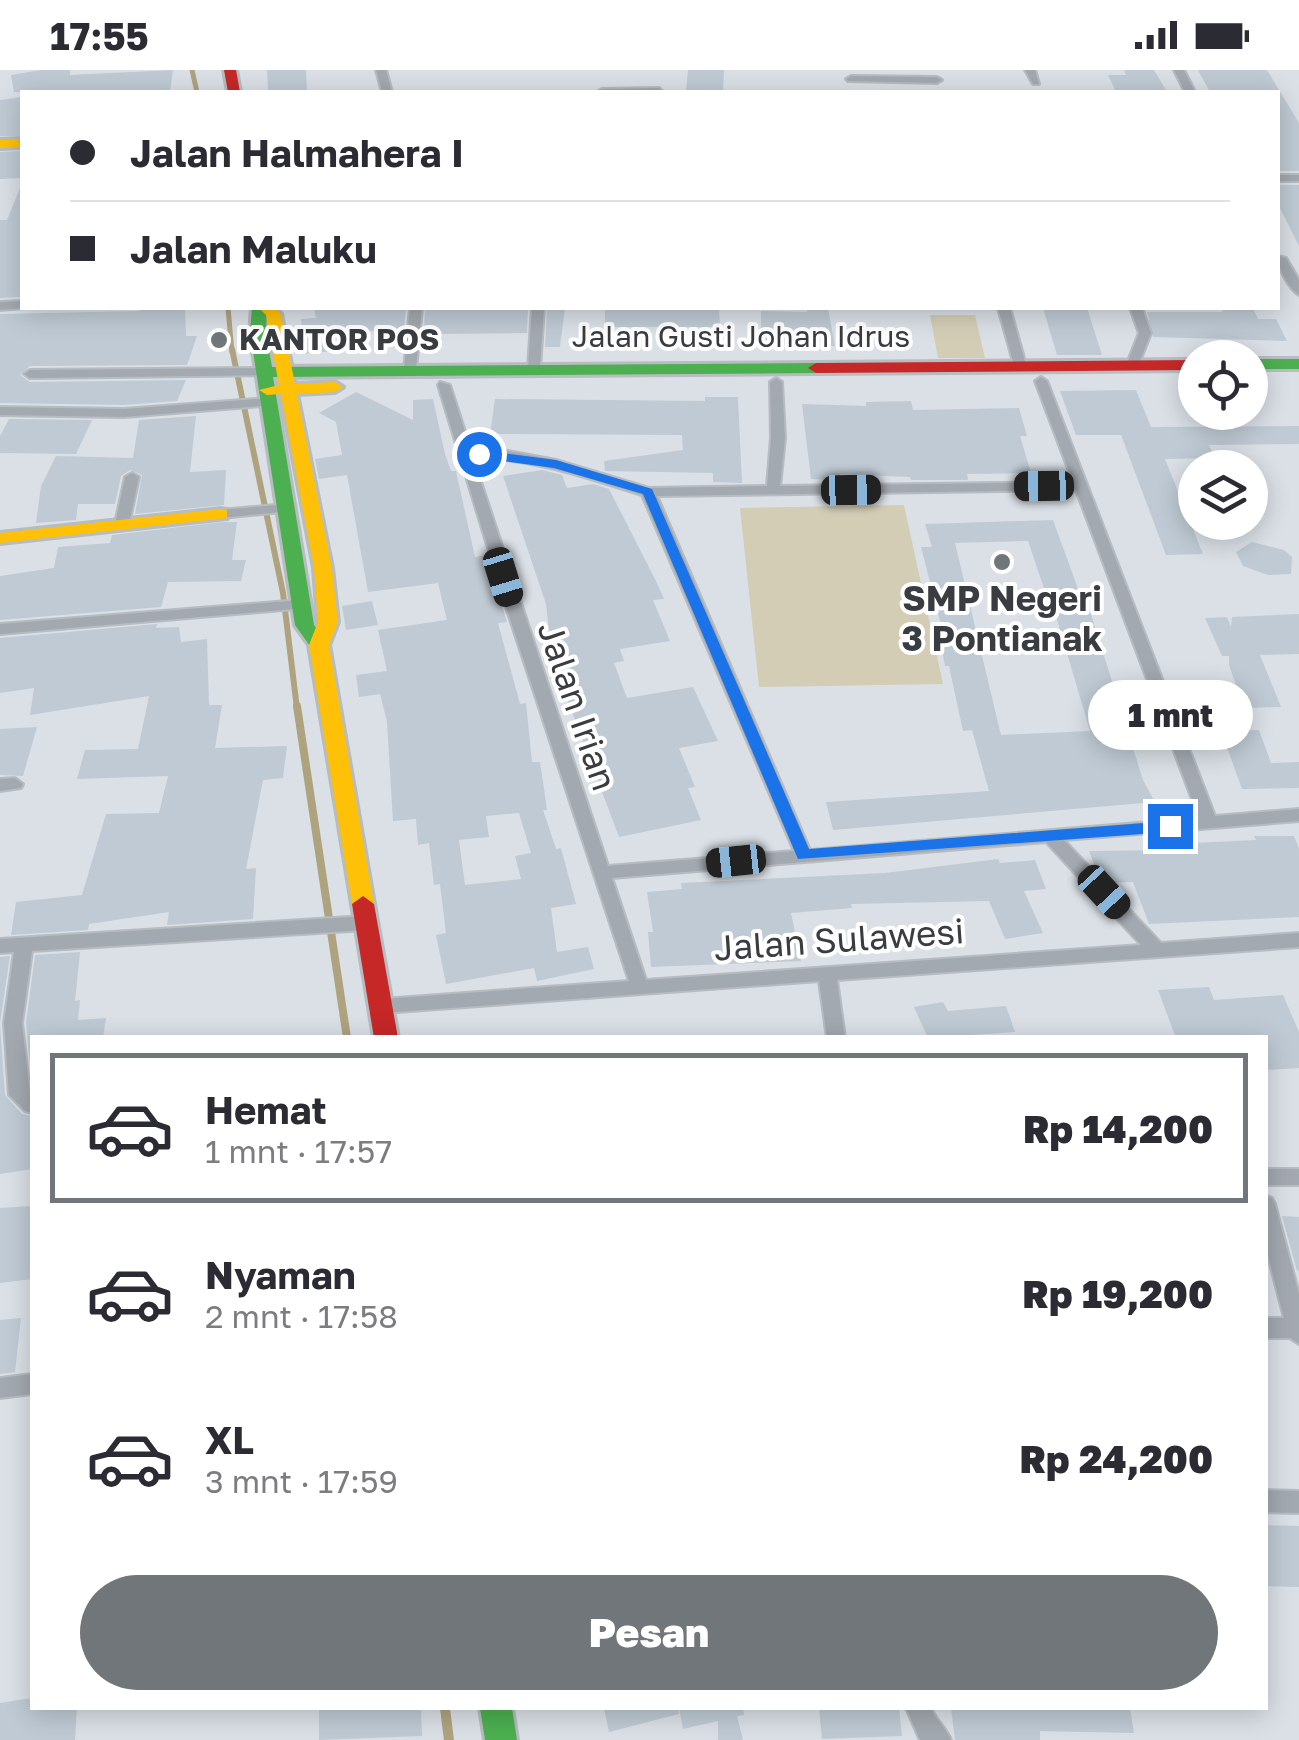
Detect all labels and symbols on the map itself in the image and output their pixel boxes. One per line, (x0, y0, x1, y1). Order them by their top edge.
street label: Jalan Gusti Johan Idrus (572, 318, 910, 354)
place label: KANTOR POS (239, 321, 439, 357)
marker: KANTOR POS (208, 329, 230, 351)
route start (457, 432, 502, 477)
car (1014, 470, 1074, 502)
car (821, 474, 881, 506)
car (480, 544, 526, 610)
marker: SMP Negeri 3 Pontianak (991, 551, 1013, 573)
place label: SMP Negeri 3 Pontianak (901, 577, 1103, 659)
street label: Jalan Irian (529, 616, 626, 796)
callout: 1 mnt (1088, 681, 1252, 751)
route end (1148, 804, 1193, 849)
car (705, 843, 767, 879)
car (1073, 860, 1135, 924)
street label: Jalan Sulawesi (712, 909, 966, 969)

